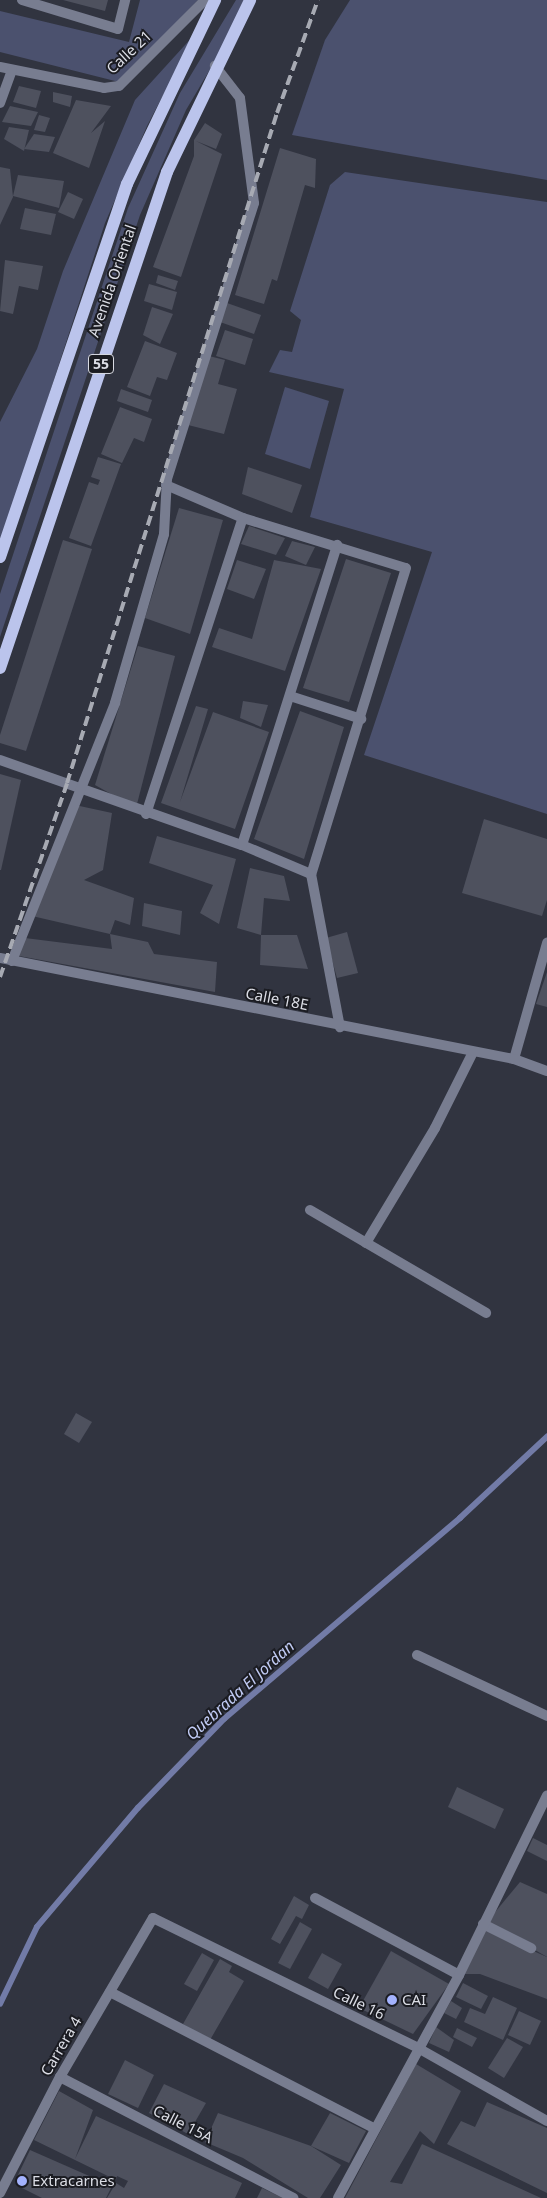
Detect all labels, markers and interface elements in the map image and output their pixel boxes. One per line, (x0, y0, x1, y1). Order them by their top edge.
street label: Calle 21 (103, 27, 155, 77)
street label: Avenida Oriental (84, 222, 140, 340)
road number: 55 (87, 352, 115, 376)
street label: Calle 18E (244, 984, 310, 1014)
water label: Quebrada El Jordan (182, 1636, 298, 1744)
street label: Calle 16 (330, 1983, 388, 2023)
place label: CAI (402, 1991, 426, 2009)
marker: CAI (386, 1994, 398, 2006)
street label: Carrera 4 (37, 2013, 85, 2079)
street label: Calle 15A (150, 2101, 216, 2147)
place label: Extracarnes (32, 2172, 115, 2190)
marker: Extracarnes (16, 2175, 28, 2187)

